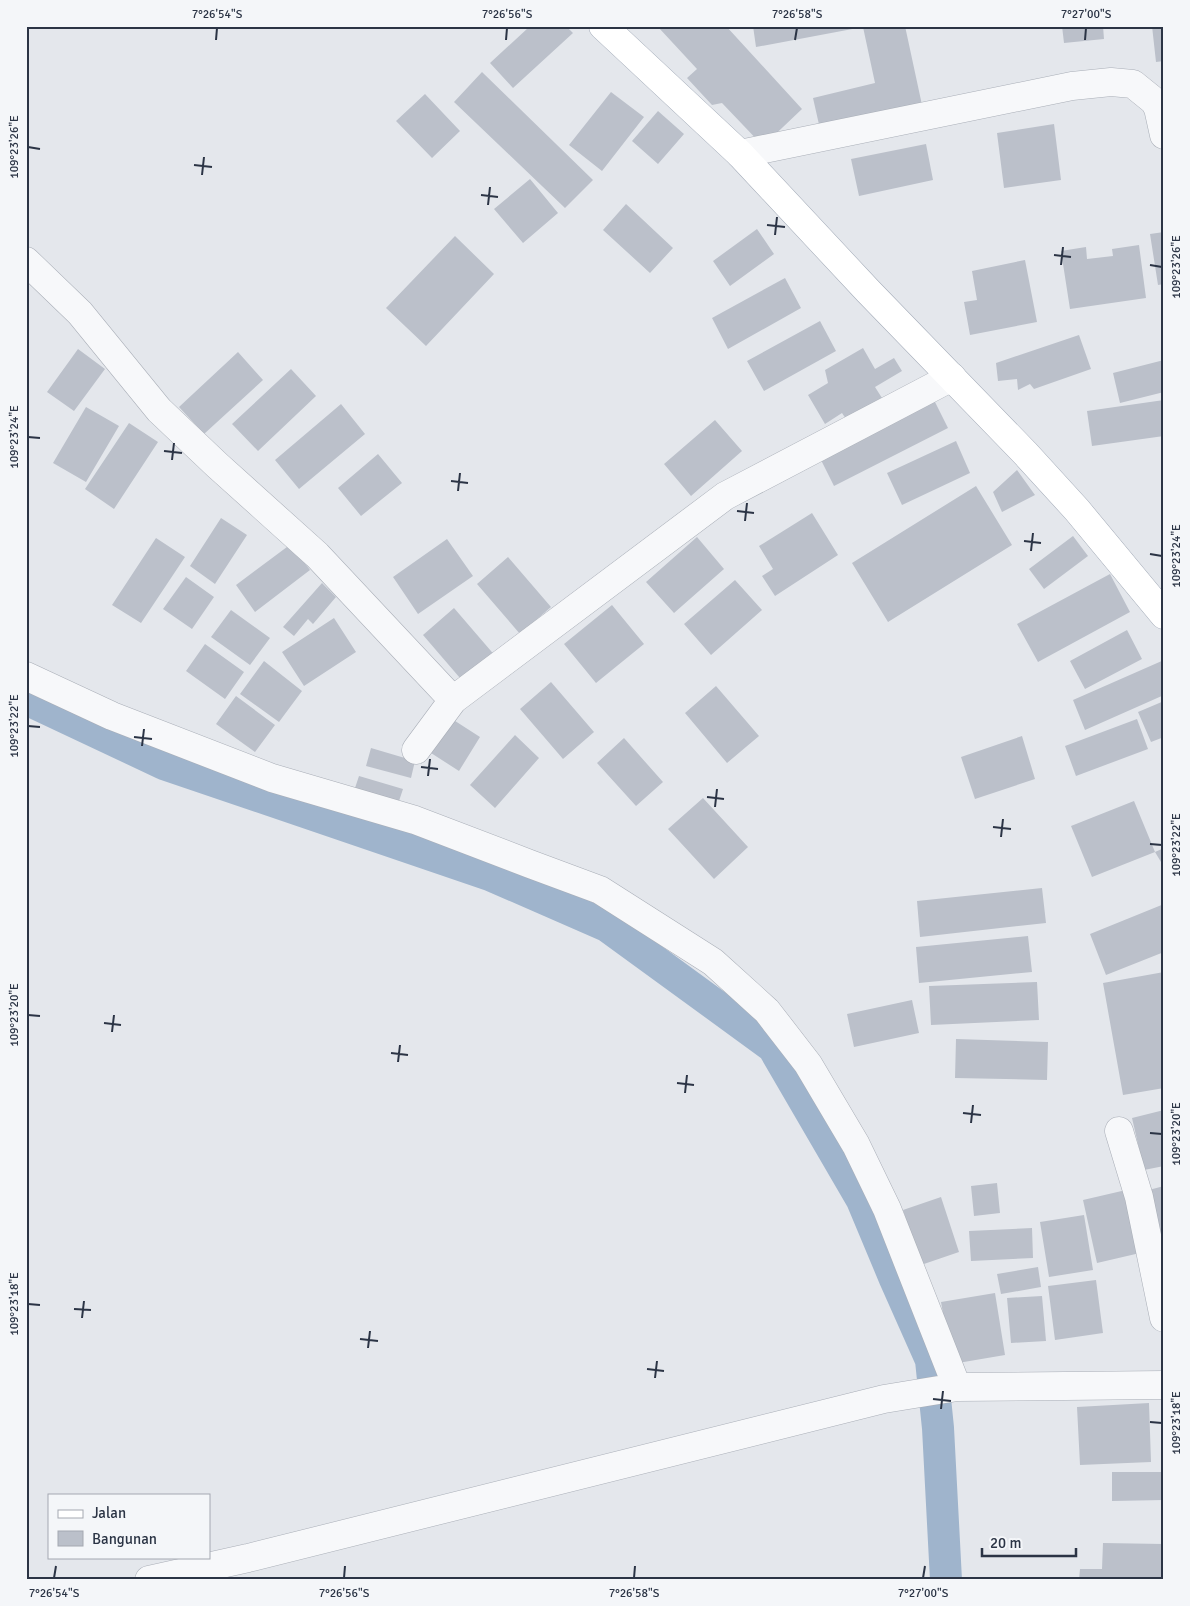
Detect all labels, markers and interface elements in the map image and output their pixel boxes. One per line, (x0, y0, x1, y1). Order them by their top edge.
text: 7°26'54"S (192, 7, 243, 22)
text: 7°26'56"S (482, 7, 533, 22)
text: 7°26'58"S (772, 7, 823, 22)
text: 7°27'00"S (1061, 7, 1112, 22)
text: 109°23'26"E (7, 115, 22, 179)
text: 109°23'26"E (1169, 235, 1184, 299)
text: 109°23'24"E (7, 405, 22, 469)
text: 109°23'24"E (1169, 524, 1184, 588)
text: 109°23'22"E (7, 694, 22, 758)
text: 109°23'22"E (1169, 813, 1184, 877)
text: 109°23'20"E (7, 983, 22, 1047)
text: 109°23'20"E (1169, 1102, 1184, 1166)
text: 109°23'18"E (7, 1272, 22, 1336)
text: 109°23'18"E (1169, 1391, 1184, 1455)
legend (48, 1494, 210, 1558)
text: Jalan (92, 1504, 126, 1522)
scale bar (982, 1526, 1076, 1558)
text: Bangunan (92, 1530, 157, 1548)
text: 20 m (990, 1534, 1021, 1552)
text: 7°26'54"S (29, 1586, 80, 1601)
text: 7°26'56"S (319, 1586, 370, 1601)
text: 7°26'58"S (609, 1586, 660, 1601)
text: 7°27'00"S (898, 1586, 949, 1601)

